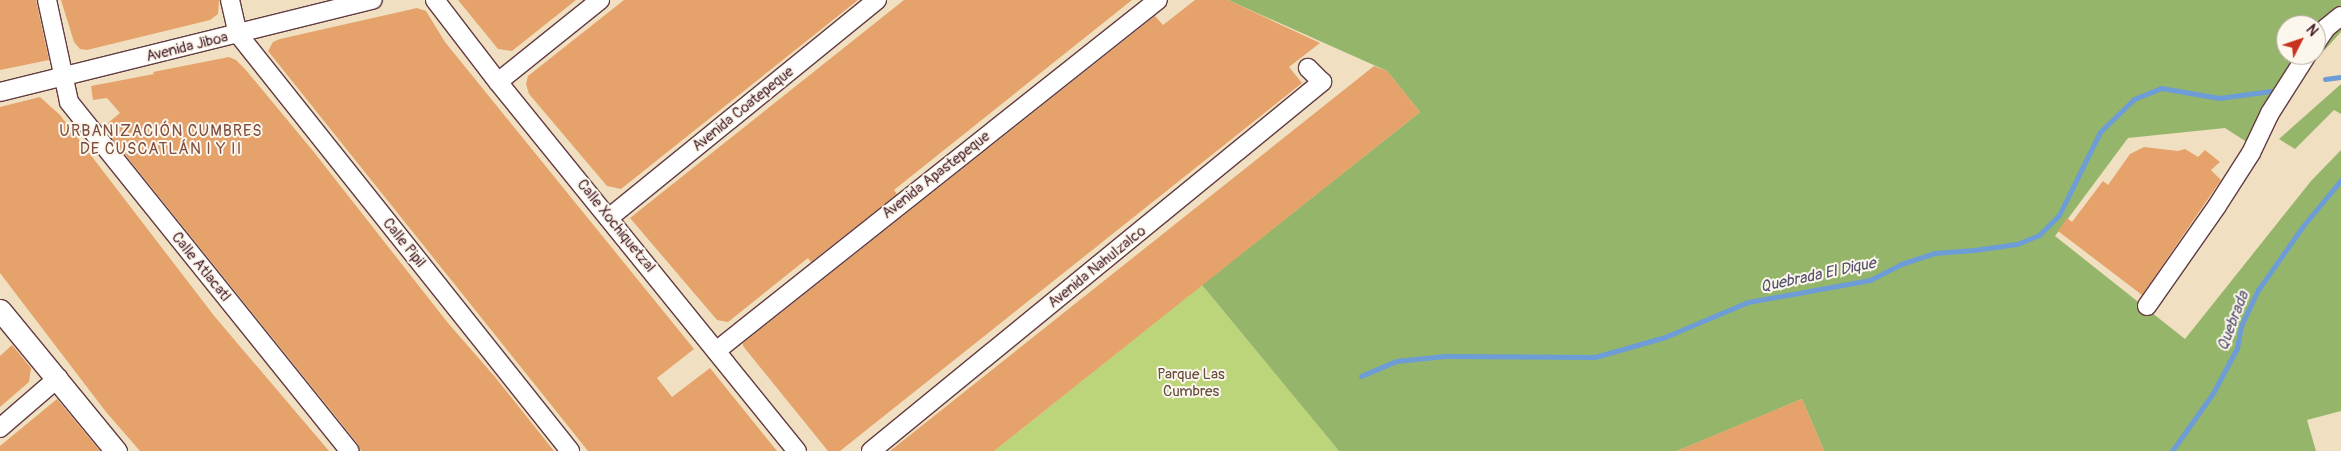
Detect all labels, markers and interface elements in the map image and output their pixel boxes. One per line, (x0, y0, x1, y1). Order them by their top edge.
north arrow (2276, 15, 2326, 65)
text: N (2302, 21, 2321, 40)
street label: Avenida Jiboa (144, 28, 230, 66)
street label: Avenida Coatepeque (689, 63, 797, 155)
district label: URBANIZACIÓN CUMBRES DE CUSCATLÁN I Y II (57, 121, 265, 159)
street label: Avenida Apastepeque (879, 127, 993, 223)
street label: Calle Xochiquetzal (573, 176, 659, 276)
street label: Calle Pipil (379, 215, 429, 271)
street label: Avenida Nahulzalco (1044, 222, 1150, 312)
street label: Calle Atlacatl (168, 229, 234, 305)
water label: Quebrada El Dique (1759, 253, 1877, 297)
water label: Quebrada (2213, 289, 2253, 353)
park label: Parque Las Cumbres (1157, 365, 1225, 400)

